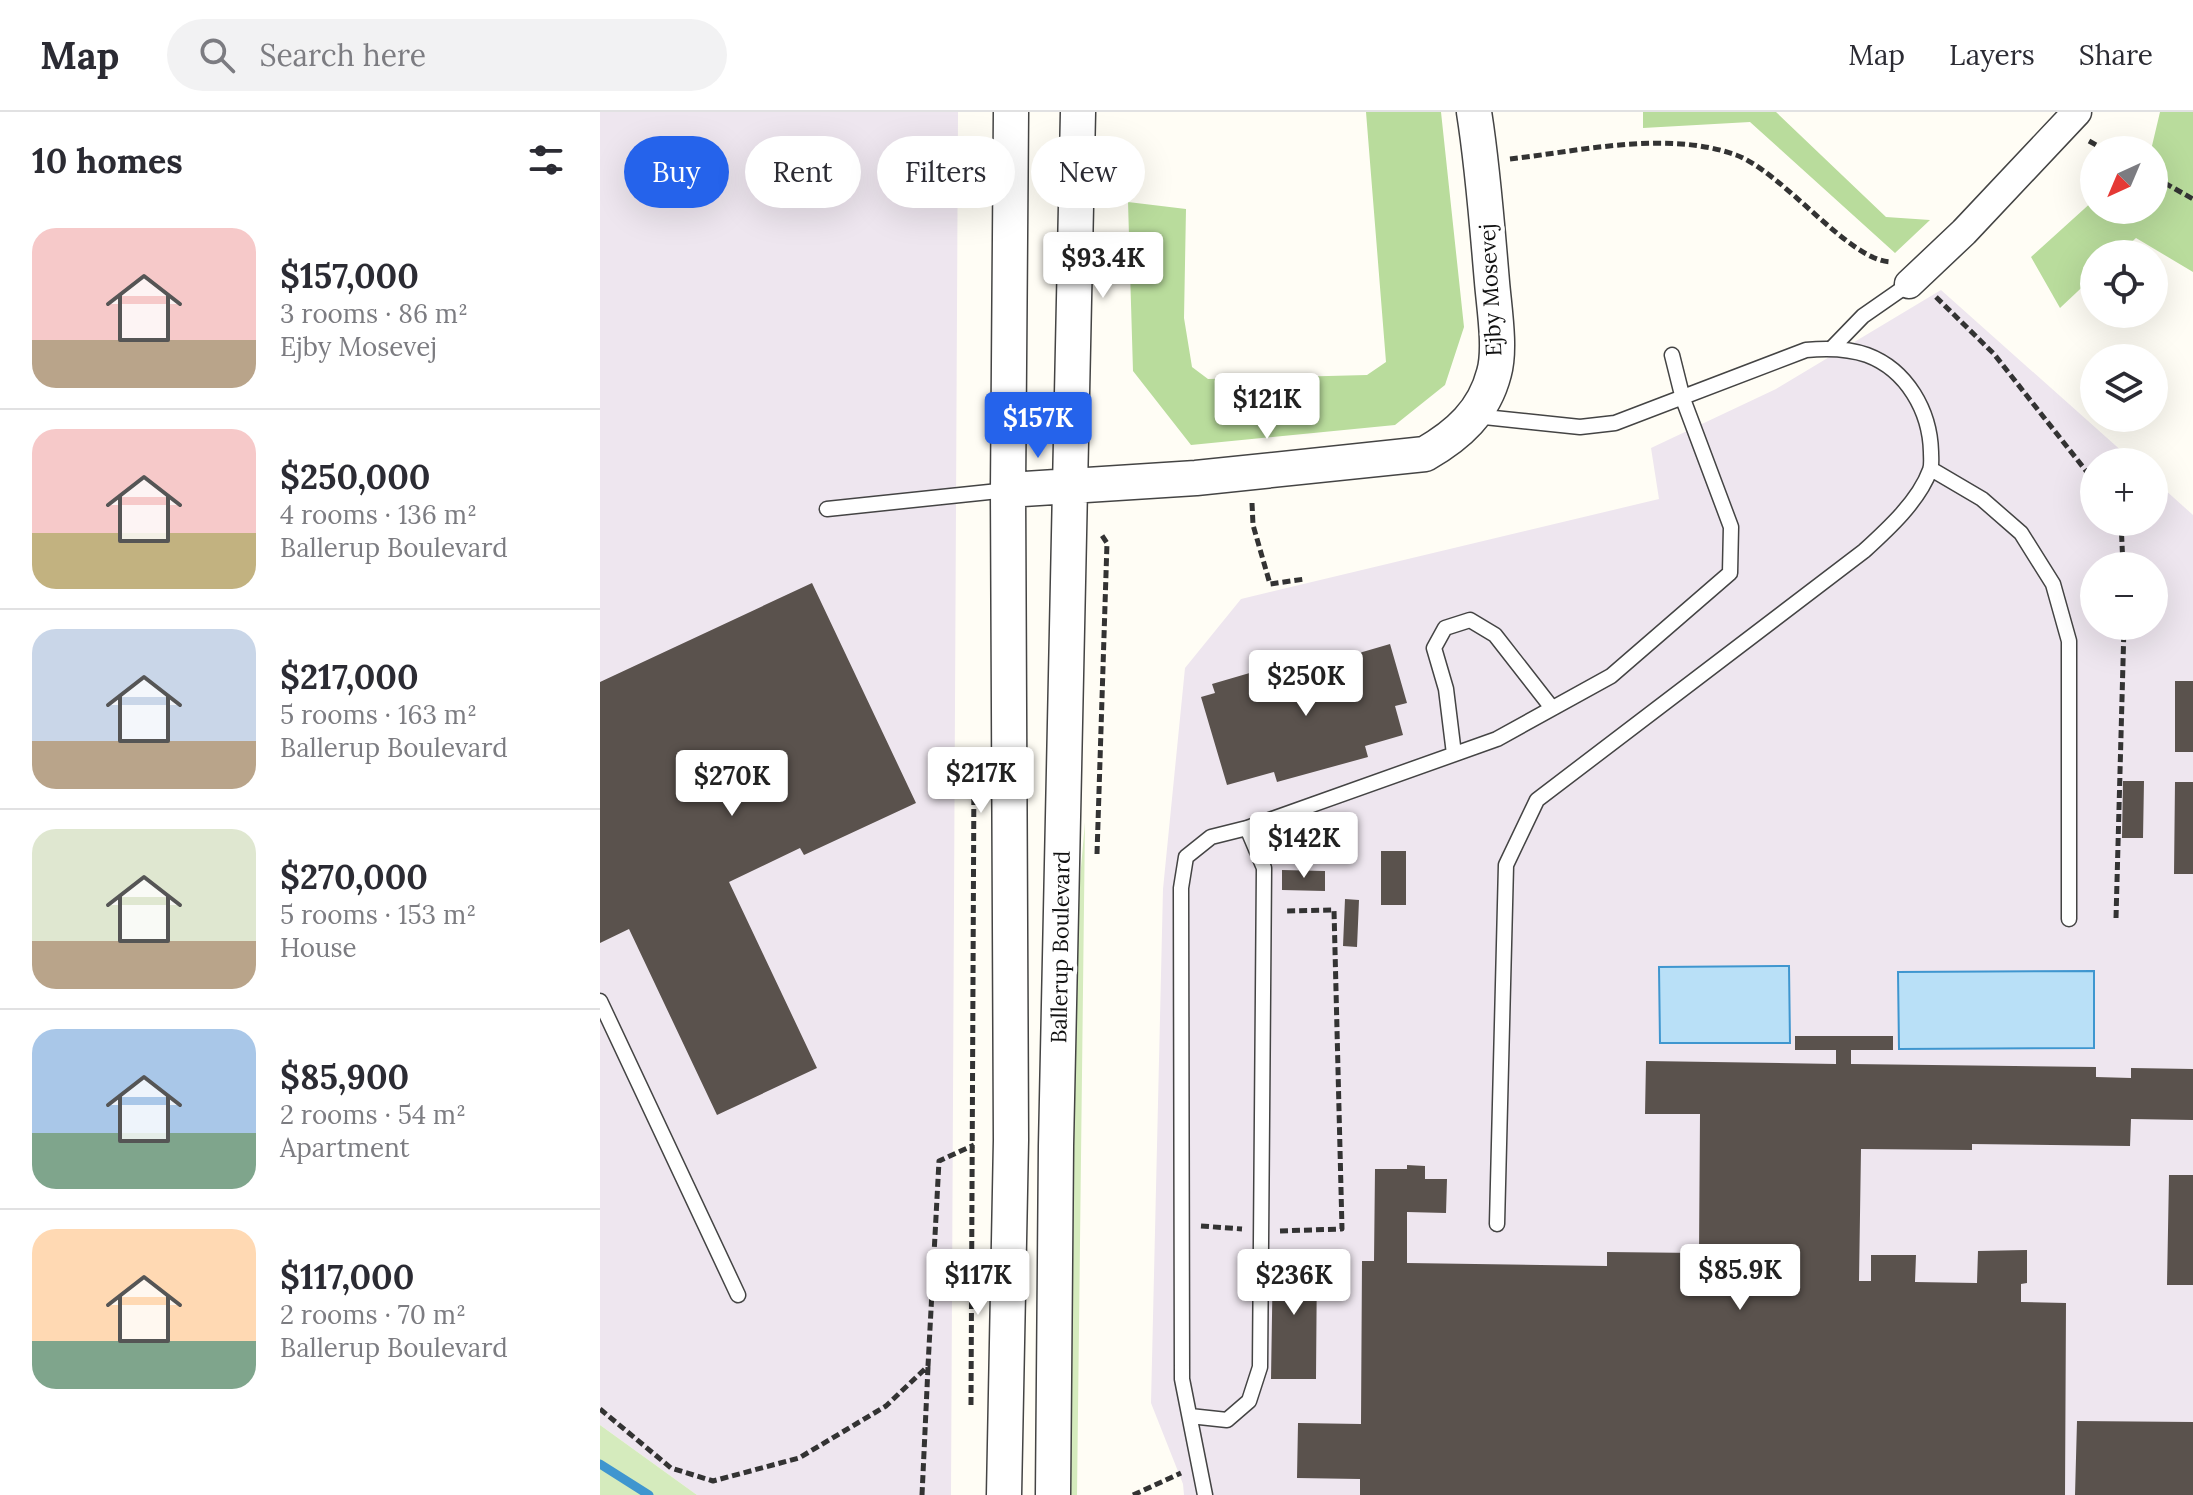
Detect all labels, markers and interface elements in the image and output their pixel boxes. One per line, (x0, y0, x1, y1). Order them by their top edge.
search box (167, 19, 727, 91)
text: Map (40, 31, 119, 79)
icon: search (195, 33, 239, 77)
text: Search here (259, 36, 426, 74)
text: Map (1848, 37, 1905, 73)
text: Layers (1949, 37, 2035, 73)
text: Share (2079, 37, 2153, 73)
chip: Buy (624, 136, 729, 208)
chip: Rent (745, 136, 861, 208)
chip: Filters (877, 136, 1015, 208)
chip: New (1031, 136, 1145, 208)
north arrow (2080, 136, 2168, 224)
map controls (2080, 136, 2168, 640)
icon: filters (524, 138, 568, 182)
text: 10 homes (32, 139, 183, 182)
street label: Ejby Mosevej (1473, 223, 1507, 357)
pin: $93.4K (1038, 232, 1168, 300)
button: locate (2080, 240, 2168, 328)
text: $93.4K (1061, 241, 1145, 274)
text: $157,000 (280, 254, 419, 297)
icon: home (96, 260, 192, 356)
text: 3 rooms · 86 m² (280, 297, 468, 330)
text: Ejby Mosevej (280, 330, 437, 363)
button: layers (2080, 344, 2168, 432)
pin: $121K (1211, 373, 1323, 441)
text: $121K (1233, 382, 1301, 415)
pin: $157K (982, 392, 1094, 460)
text: $157K (1003, 401, 1073, 434)
button: + (2080, 448, 2168, 536)
text: $250,000 (280, 455, 430, 498)
icon: home (96, 461, 192, 557)
text: 4 rooms · 136 m² (280, 498, 477, 531)
text: Ballerup Boulevard (280, 531, 508, 564)
button: − (2080, 552, 2168, 640)
pin: $250K (1250, 650, 1362, 718)
text: $217,000 (280, 655, 419, 698)
text: $250K (1267, 659, 1345, 692)
icon: home (96, 661, 192, 757)
text: 5 rooms · 163 m² (280, 698, 477, 731)
text: Ballerup Boulevard (280, 731, 508, 764)
pin: $217K (925, 747, 1037, 815)
pin: $270K (676, 750, 788, 818)
text: $217K (946, 756, 1016, 789)
text: $270K (694, 759, 770, 792)
pin: $142K (1248, 812, 1360, 880)
text: $142K (1268, 821, 1340, 854)
street label: Ballerup Boulevard (1044, 850, 1076, 1044)
text: $270,000 (280, 855, 428, 898)
icon: home (96, 861, 192, 957)
text: 5 rooms · 153 m² (280, 898, 476, 931)
text: House (280, 931, 357, 964)
text: $85,900 (280, 1055, 409, 1098)
icon: home (96, 1061, 192, 1157)
text: 2 rooms · 54 m² (280, 1098, 466, 1131)
text: Apartment (280, 1131, 410, 1164)
pin: $85.9K (1675, 1244, 1805, 1312)
pin: $117K (922, 1249, 1034, 1317)
pin: $236K (1238, 1249, 1350, 1317)
text: $85.9K (1698, 1253, 1782, 1286)
text: $117,000 (280, 1255, 414, 1298)
text: $117K (944, 1258, 1012, 1291)
text: $236K (1255, 1258, 1333, 1291)
icon: home (96, 1261, 192, 1357)
text: 2 rooms · 70 m² (280, 1298, 466, 1331)
text: Ballerup Boulevard (280, 1331, 508, 1364)

